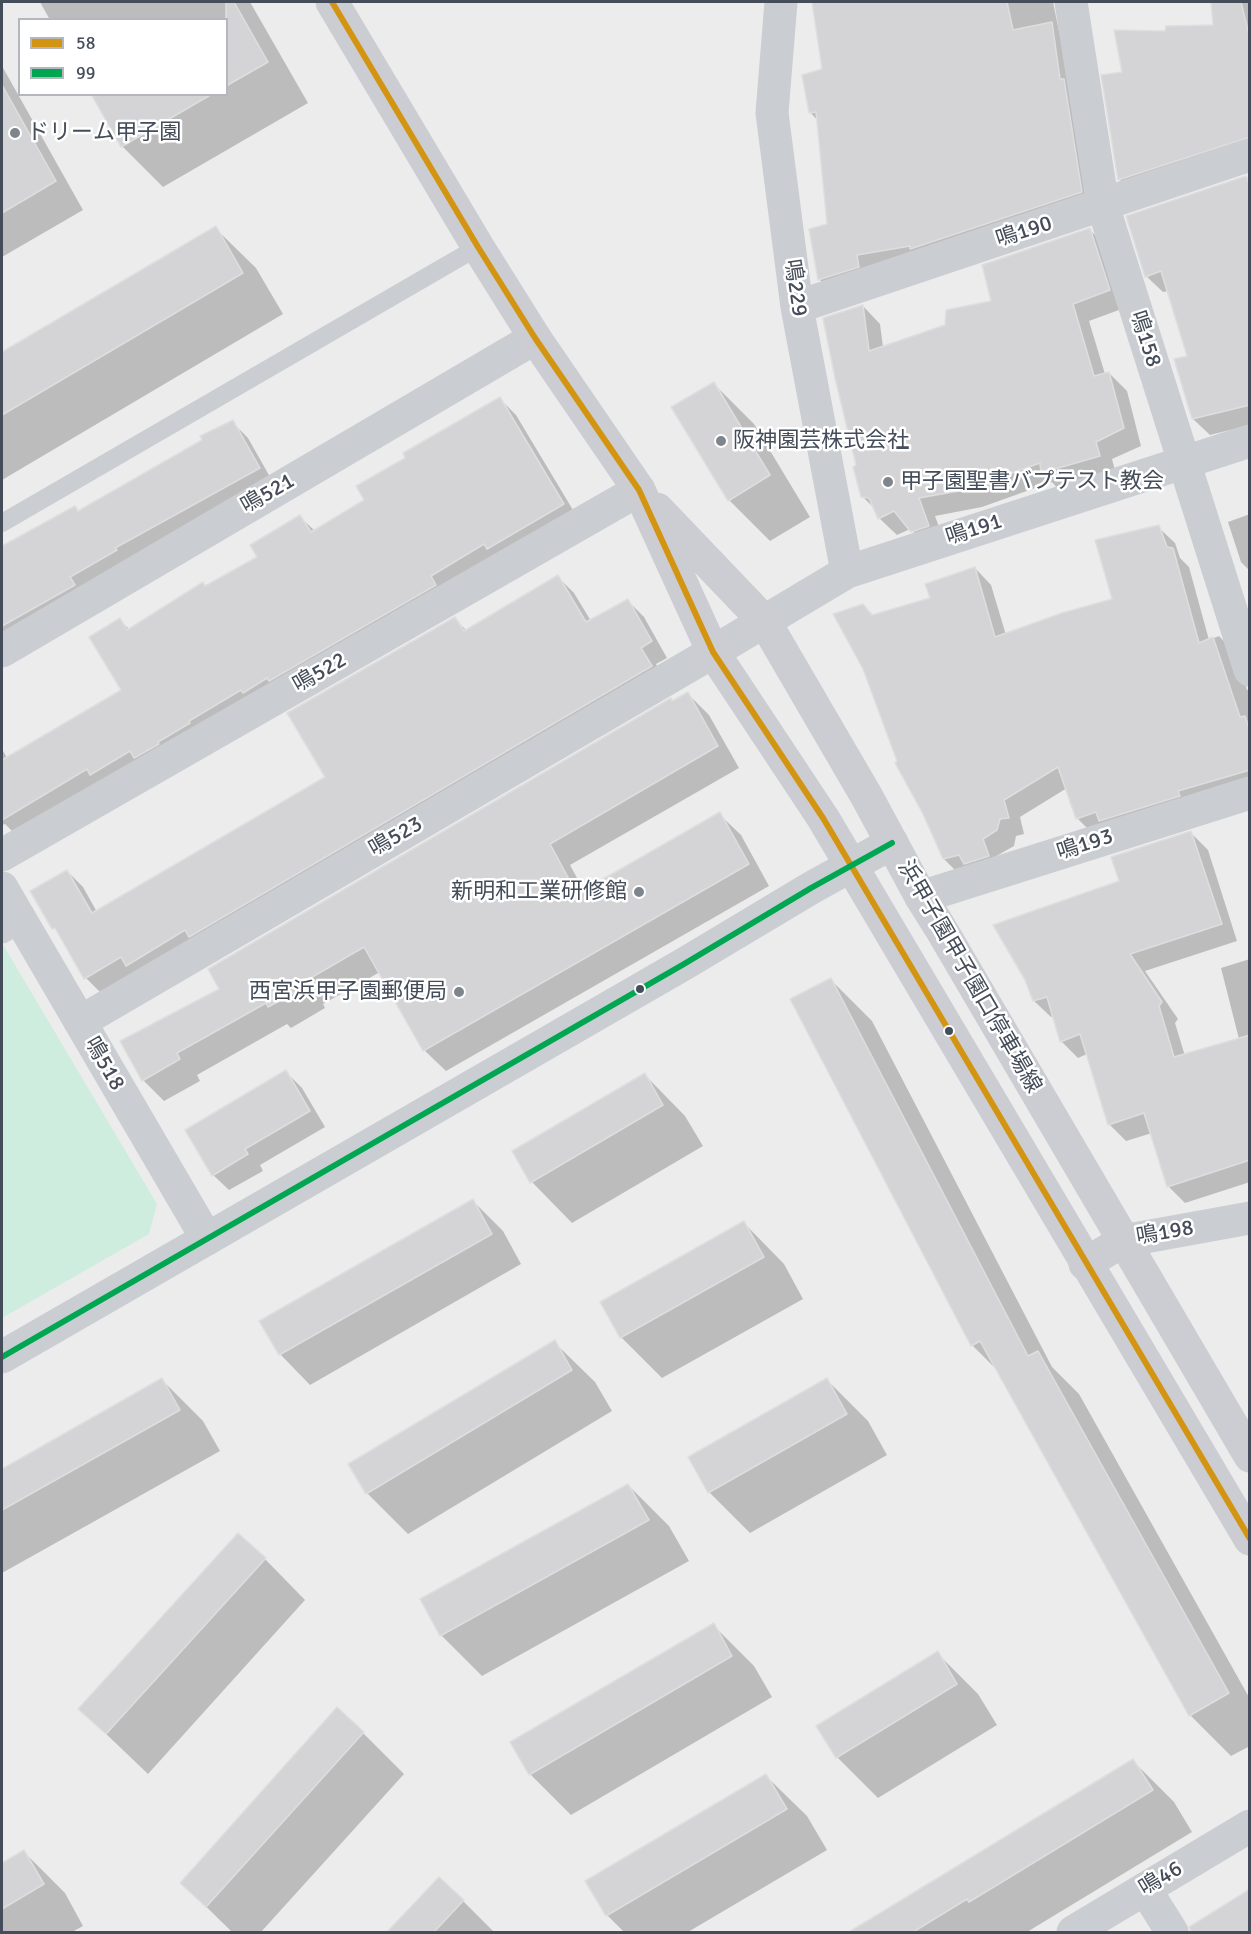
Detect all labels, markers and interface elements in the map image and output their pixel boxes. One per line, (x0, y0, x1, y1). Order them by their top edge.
legend (18, 18, 228, 96)
text: 58 (76, 32, 95, 54)
text: 99 (76, 62, 95, 84)
place label: ドリーム甲子園 (27, 120, 181, 146)
marker: ドリーム甲子園 (8, 126, 22, 140)
street label: 鳴190 (993, 211, 1055, 253)
street label: 鳴229 (778, 258, 812, 318)
street label: 鳴158 (1124, 308, 1166, 370)
place label: 阪神園芸株式会社 (733, 428, 909, 454)
marker: 阪神園芸株式会社 (714, 434, 728, 448)
street label: 鳴521 (236, 468, 300, 520)
place label: 甲子園聖書バプテスト教会 (900, 469, 1164, 495)
marker: 甲子園聖書バプテスト教会 (881, 475, 895, 489)
street label: 鳴191 (943, 509, 1005, 551)
street label: 鳴522 (288, 647, 352, 699)
street label: 鳴523 (364, 811, 428, 863)
street label: 鳴193 (1054, 824, 1116, 866)
street label: 浜甲子園甲子園口停車場線 (892, 856, 1046, 1098)
place label: 新明和工業研修館 (451, 879, 627, 905)
marker: 新明和工業研修館 (632, 885, 646, 899)
place label: 西宮浜甲子園郵便局 (249, 979, 447, 1005)
unlabelled marker (634, 983, 646, 995)
marker: 西宮浜甲子園郵便局 (452, 985, 466, 999)
unlabelled marker (943, 1025, 955, 1037)
street label: 鳴518 (78, 1032, 130, 1096)
street label: 鳴198 (1134, 1215, 1196, 1251)
street label: 鳴46 (1135, 1856, 1187, 1902)

